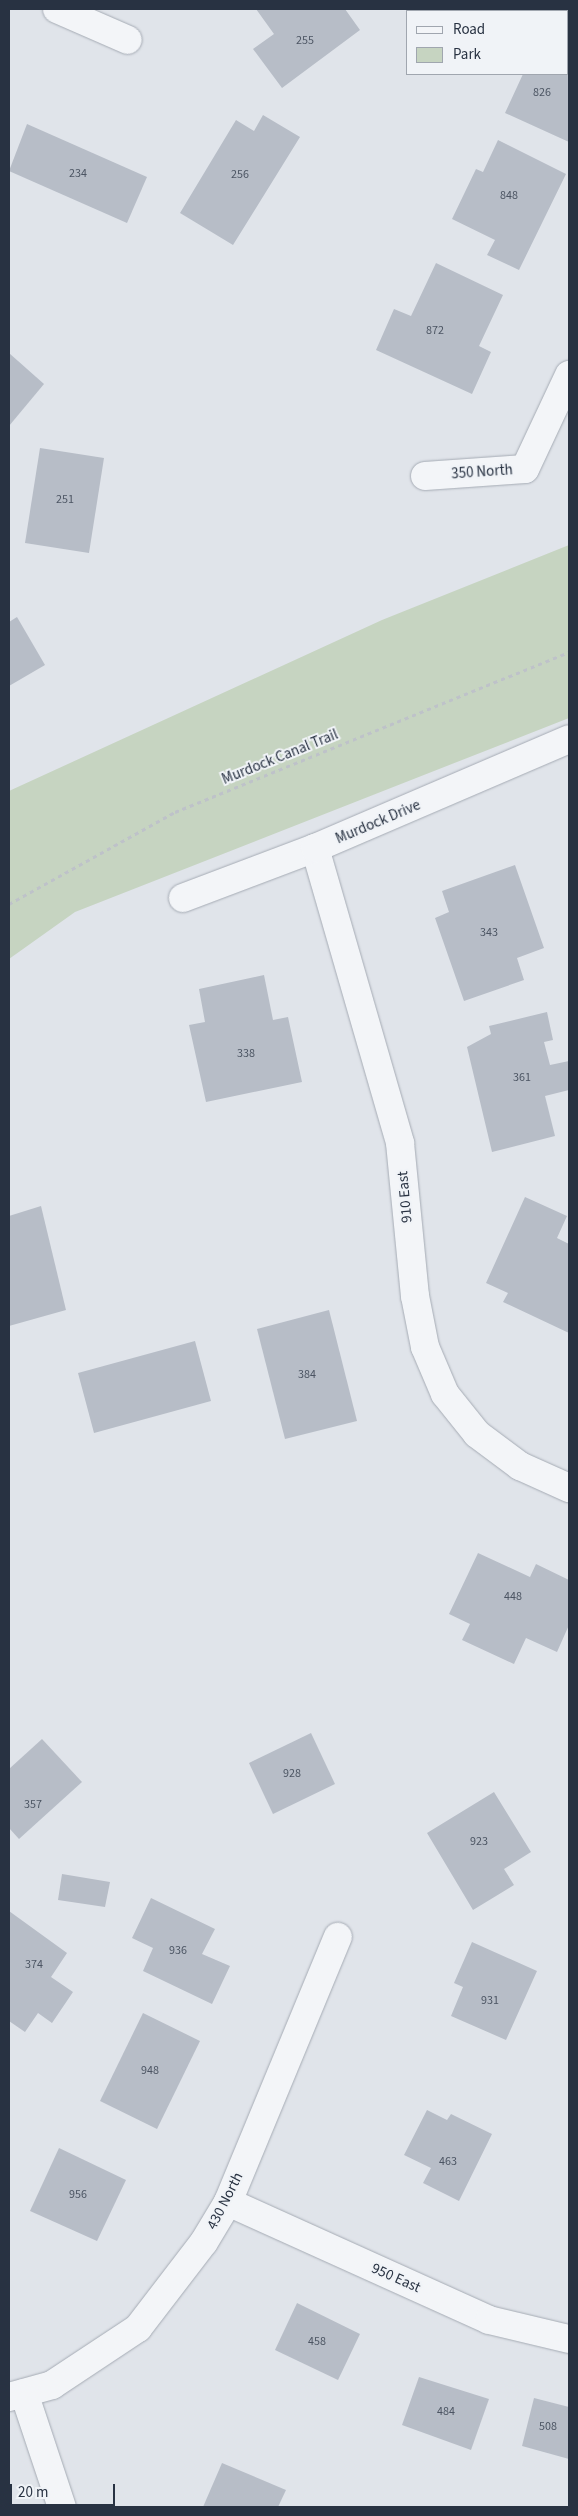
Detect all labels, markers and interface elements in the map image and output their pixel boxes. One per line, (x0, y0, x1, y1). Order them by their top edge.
legend (406, 10, 568, 75)
text: Road (453, 19, 485, 40)
house number: 255 (296, 34, 314, 48)
text: Park (453, 44, 481, 65)
house number: 826 (533, 86, 551, 100)
house number: 234 (69, 167, 87, 181)
house number: 256 (231, 168, 249, 182)
house number: 848 (500, 189, 518, 203)
house number: 872 (426, 324, 444, 338)
street label: 350 North (451, 461, 513, 483)
house number: 251 (56, 493, 74, 507)
street label: Murdock Canal Trail (219, 725, 341, 789)
street label: Murdock Drive (333, 796, 423, 848)
house number: 343 (480, 926, 498, 940)
house number: 338 (237, 1047, 255, 1061)
house number: 361 (513, 1071, 531, 1085)
street label: 910 East (394, 1170, 416, 1224)
house number: 384 (298, 1368, 316, 1382)
house number: 448 (504, 1590, 522, 1604)
house number: 928 (283, 1767, 301, 1781)
house number: 357 (24, 1798, 42, 1812)
house number: 923 (470, 1835, 488, 1849)
house number: 936 (169, 1944, 187, 1958)
house number: 374 (25, 1958, 43, 1972)
house number: 931 (481, 1994, 499, 2008)
house number: 948 (141, 2064, 159, 2078)
house number: 463 (439, 2155, 457, 2169)
street label: 430 North (203, 2169, 247, 2233)
house number: 956 (69, 2188, 87, 2202)
street label: 950 East (369, 2259, 423, 2297)
house number: 458 (308, 2335, 326, 2349)
house number: 484 (437, 2405, 455, 2419)
house number: 508 (539, 2420, 557, 2434)
scale bar (12, 2474, 118, 2506)
text: 20 m (18, 2482, 48, 2503)

